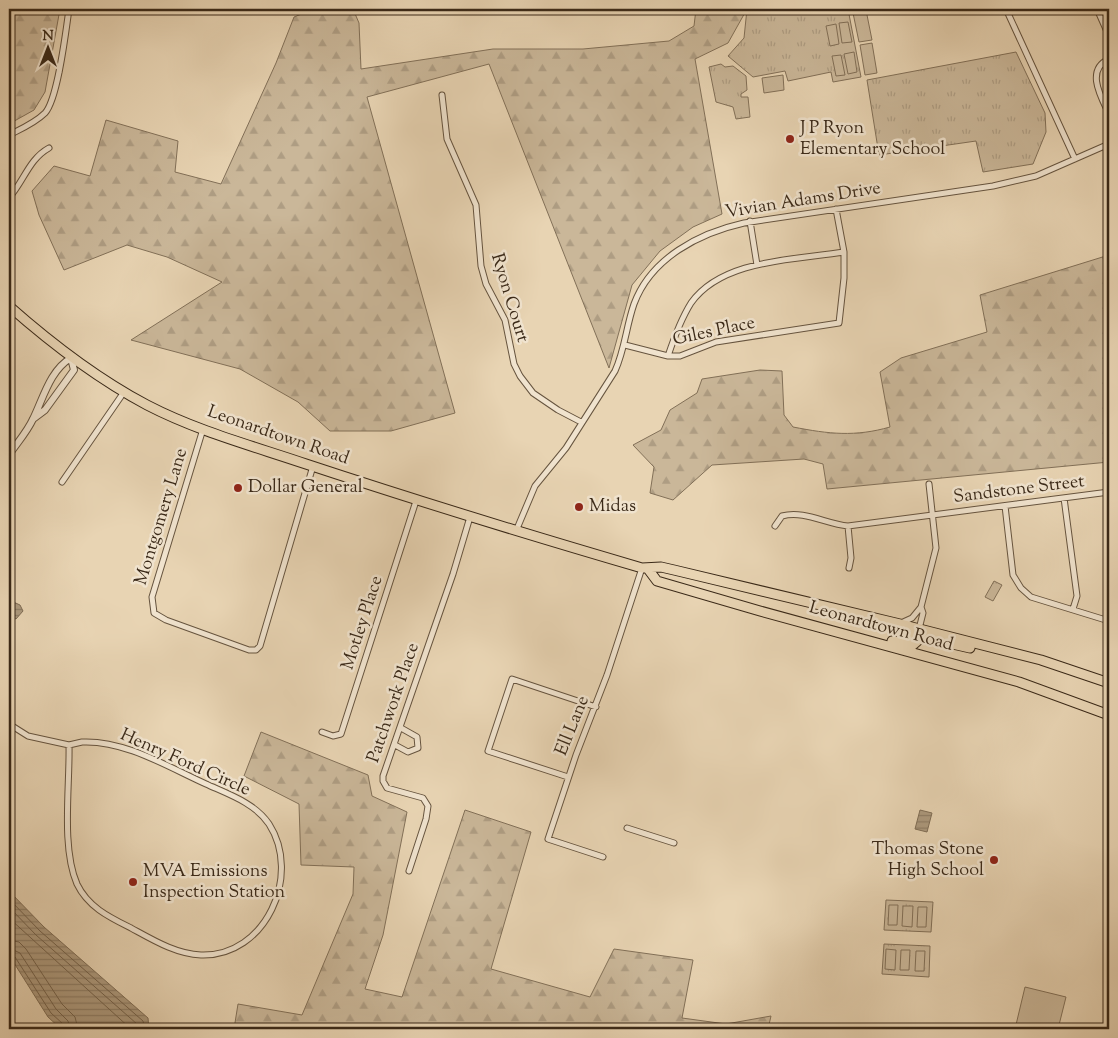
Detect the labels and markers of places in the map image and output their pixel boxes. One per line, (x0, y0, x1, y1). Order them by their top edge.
place label: J P Ryon Elementary School (799, 116, 945, 163)
marker: J P Ryon Elementary School (784, 133, 796, 145)
place label: Dollar General (248, 475, 363, 501)
marker: Dollar General (232, 482, 244, 494)
place label: Midas (589, 494, 636, 520)
marker: Midas (573, 501, 585, 513)
place label: Thomas Stone High School (871, 837, 984, 884)
marker: Thomas Stone High School (988, 854, 1000, 866)
place label: MVA Emissions Inspection Station (143, 859, 286, 906)
marker: MVA Emissions Inspection Station (127, 876, 139, 888)

